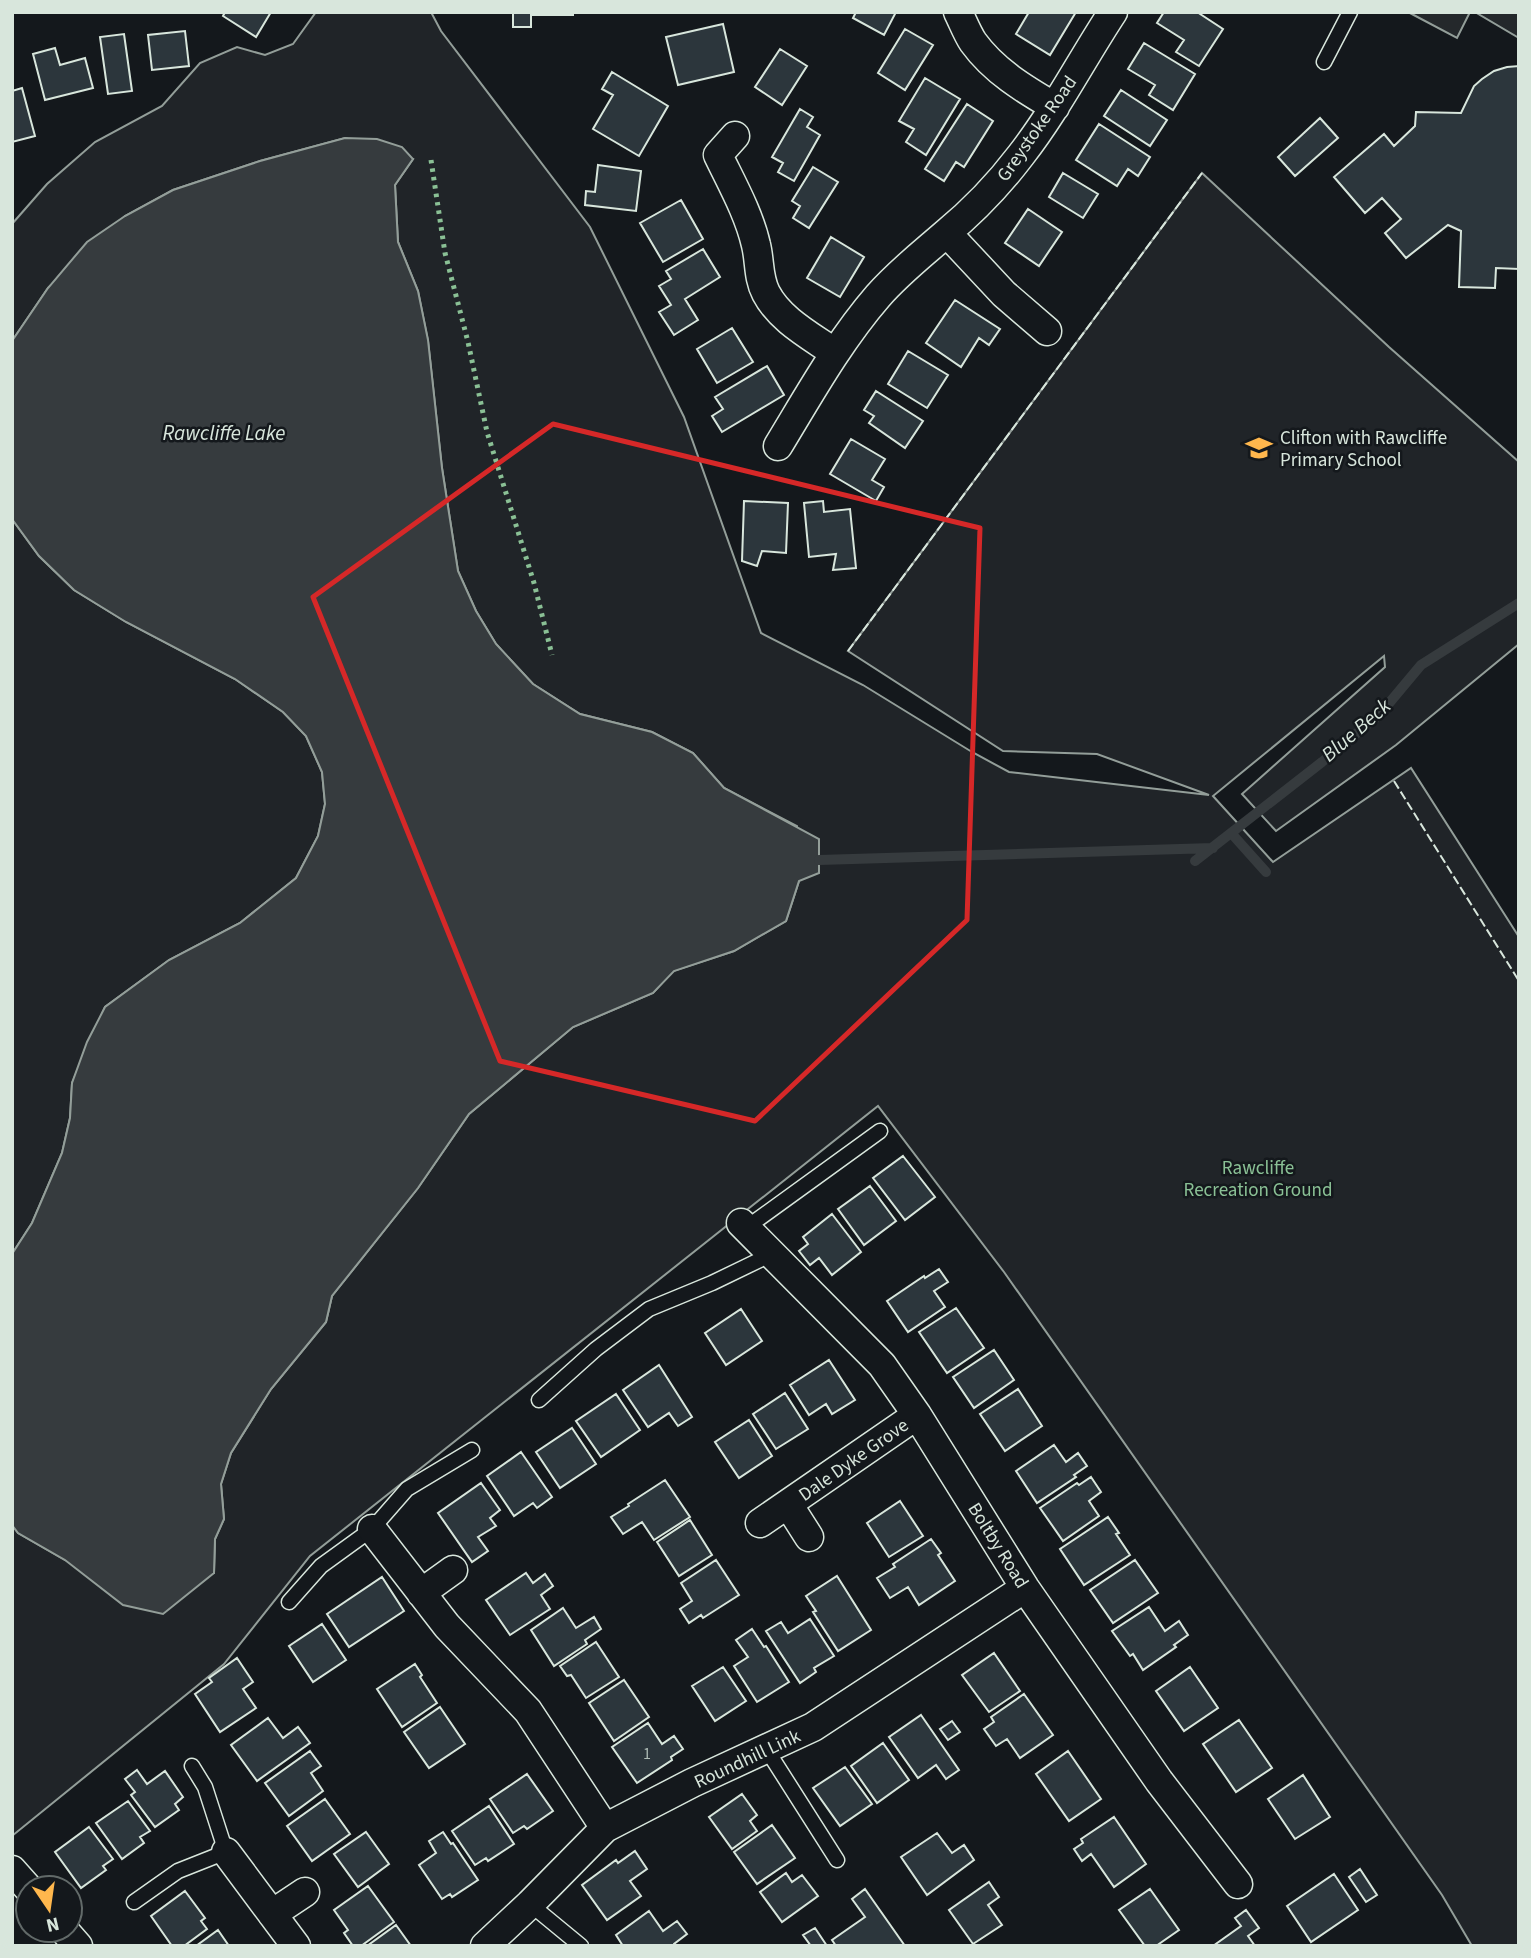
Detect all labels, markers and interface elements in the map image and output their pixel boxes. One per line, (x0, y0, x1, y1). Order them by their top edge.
street label: Greystoke Road (991, 70, 1084, 187)
water label: Rawcliffe Lake (163, 418, 285, 448)
place label: Clifton with Rawcliffe Primary School (1280, 425, 1447, 474)
school or university icon: Clifton with Rawcliffe Primary School (1244, 433, 1274, 463)
water label: Blue Beck (1315, 691, 1398, 769)
park label: Rawcliffe Recreation Ground (1184, 1155, 1332, 1204)
street label: Dale Dyke Grove (793, 1412, 914, 1508)
street label: Boltby Road (961, 1498, 1035, 1594)
street label: Roundhill Link (690, 1723, 806, 1796)
house number: 1 (643, 1743, 651, 1765)
north arrow (14, 1874, 84, 1944)
text: N (43, 1910, 62, 1939)

